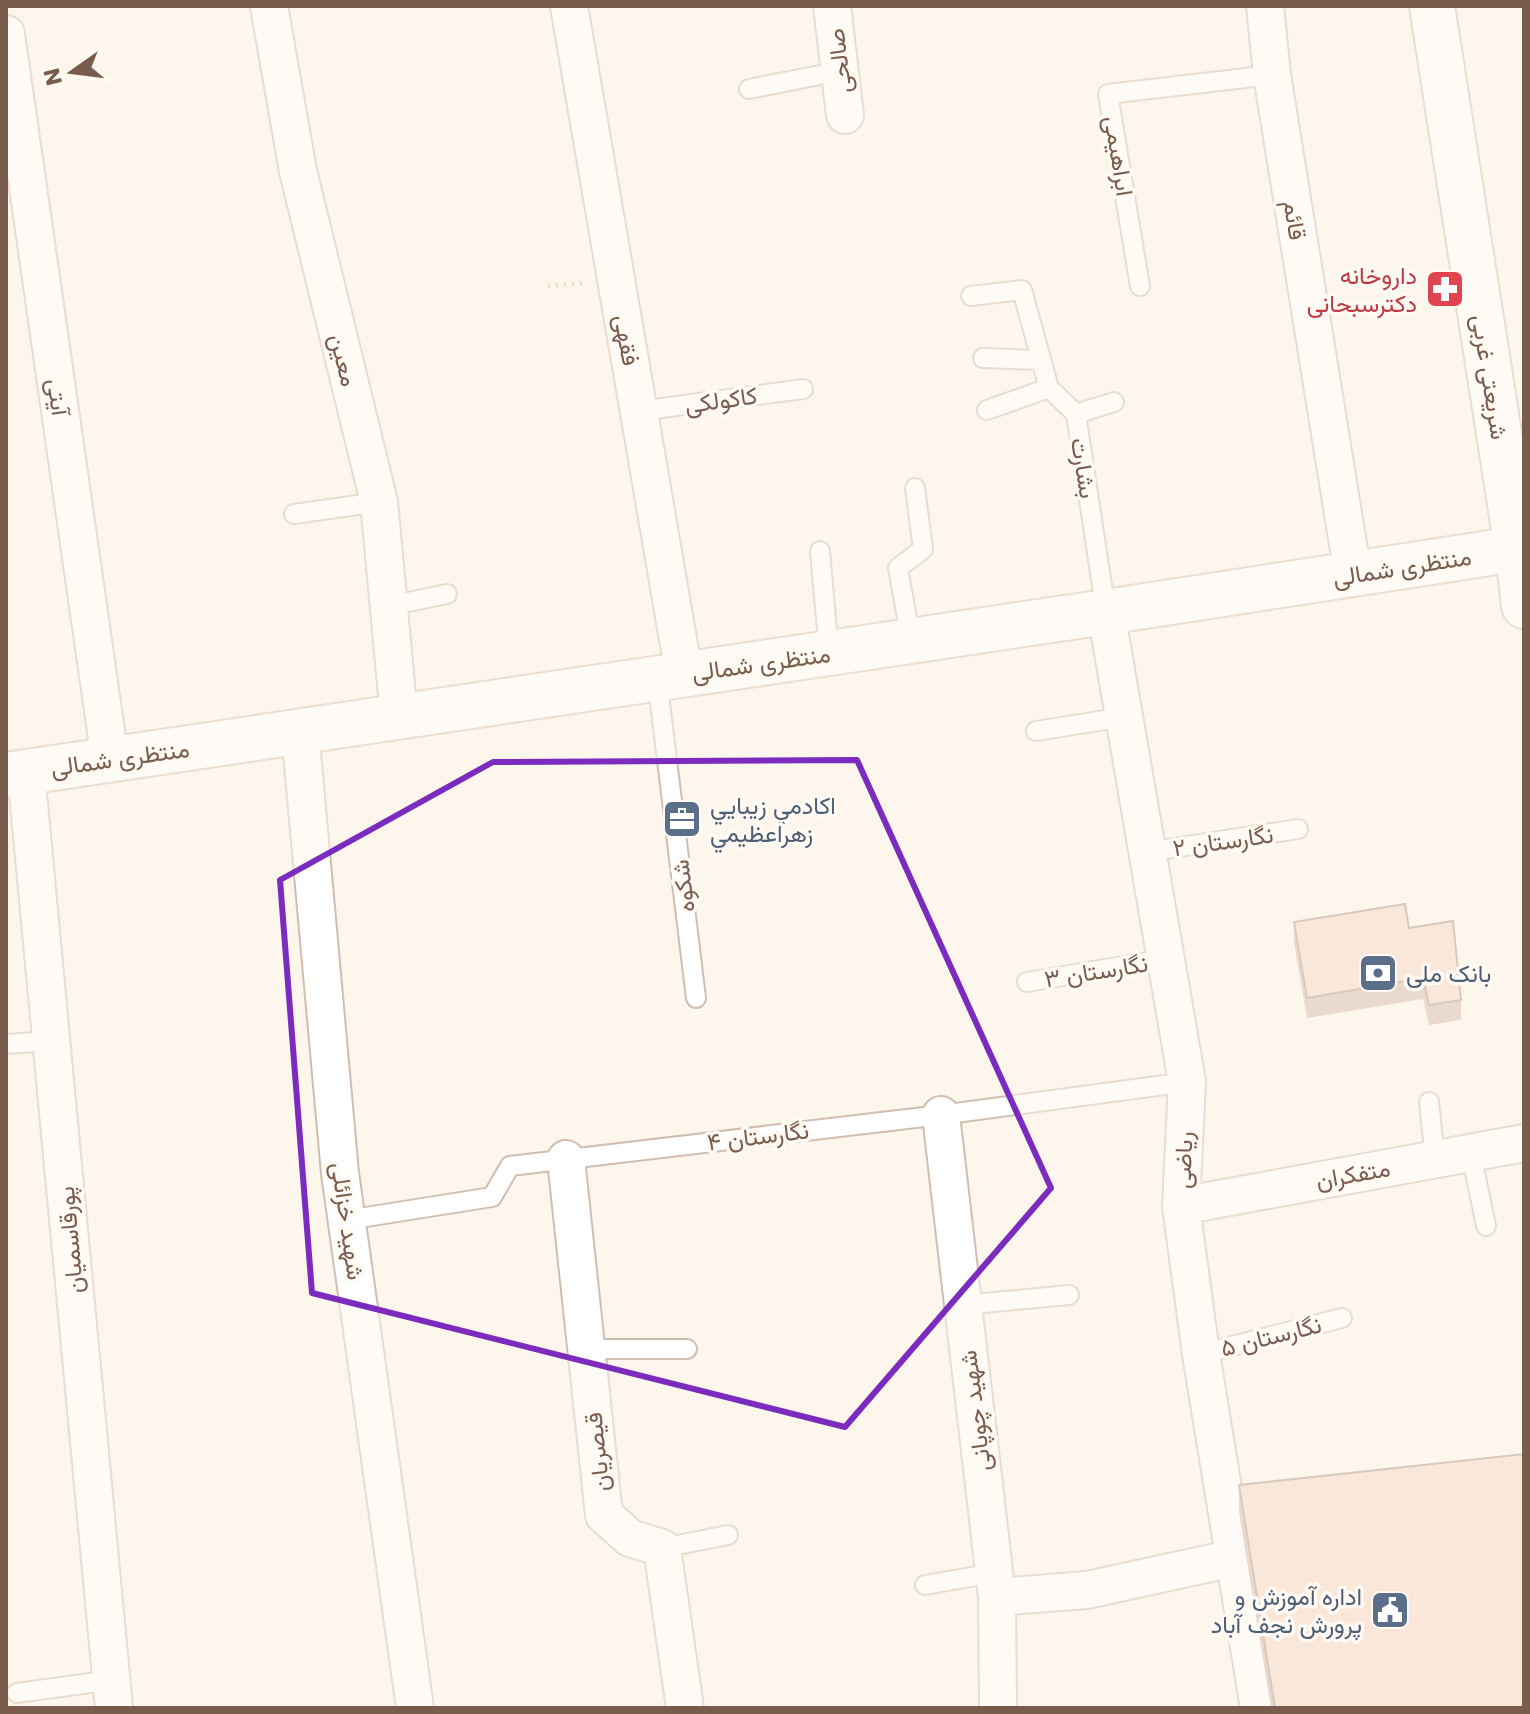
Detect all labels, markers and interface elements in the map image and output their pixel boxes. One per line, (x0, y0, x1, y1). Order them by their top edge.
street label: صالحی (819, 27, 859, 95)
north arrow (32, 32, 112, 112)
text: N (36, 65, 70, 88)
street label: ابراهیمی (1096, 113, 1142, 199)
street label: قائم (1276, 198, 1314, 242)
place label: داروخانه دکترسبحانی (1307, 259, 1417, 320)
pharmacy icon: داروخانه دکترسبحانی (1424, 268, 1466, 310)
street label: فقهی (606, 312, 648, 368)
street label: شریعتی غربی (1464, 312, 1516, 442)
street label: معین (322, 330, 366, 390)
street label: آیتی (39, 376, 77, 420)
street label: کاکولکی (683, 379, 759, 421)
street label: بشارت (1063, 435, 1105, 501)
street label: منتظری شمالی (1330, 540, 1474, 594)
street label: منتظری شمالی (690, 637, 832, 689)
street label: منتظری شمالی (49, 732, 191, 784)
place label: اكادمي زيبايي زهراعظيمي (710, 789, 836, 853)
office icon: اكادمي زيبايي زهراعظيمي (661, 798, 703, 840)
street label: نگارستان ۲ (1171, 818, 1275, 864)
street label: شکوه (663, 858, 703, 914)
street label: نگارستان ۳ (1042, 947, 1150, 995)
bank icon: بانک ملی (1357, 952, 1399, 994)
place label: بانک ملی (1406, 957, 1491, 990)
street label: نگارستان ۴ (705, 1113, 811, 1159)
street label: ریاضی (1166, 1131, 1200, 1189)
street label: متفکران (1313, 1151, 1393, 1197)
street label: شهید خزائلی (323, 1160, 373, 1282)
street label: پورقاسمیان (49, 1185, 91, 1295)
street label: نگارستان ۵ (1217, 1308, 1325, 1364)
street label: شهید چوپانی (951, 1349, 999, 1473)
street label: قیصریان (576, 1411, 618, 1493)
place label: اداره آموزش و پرورش نجف آباد (1211, 1580, 1362, 1641)
public building icon: اداره آموزش و پرورش نجف آباد (1369, 1589, 1411, 1631)

